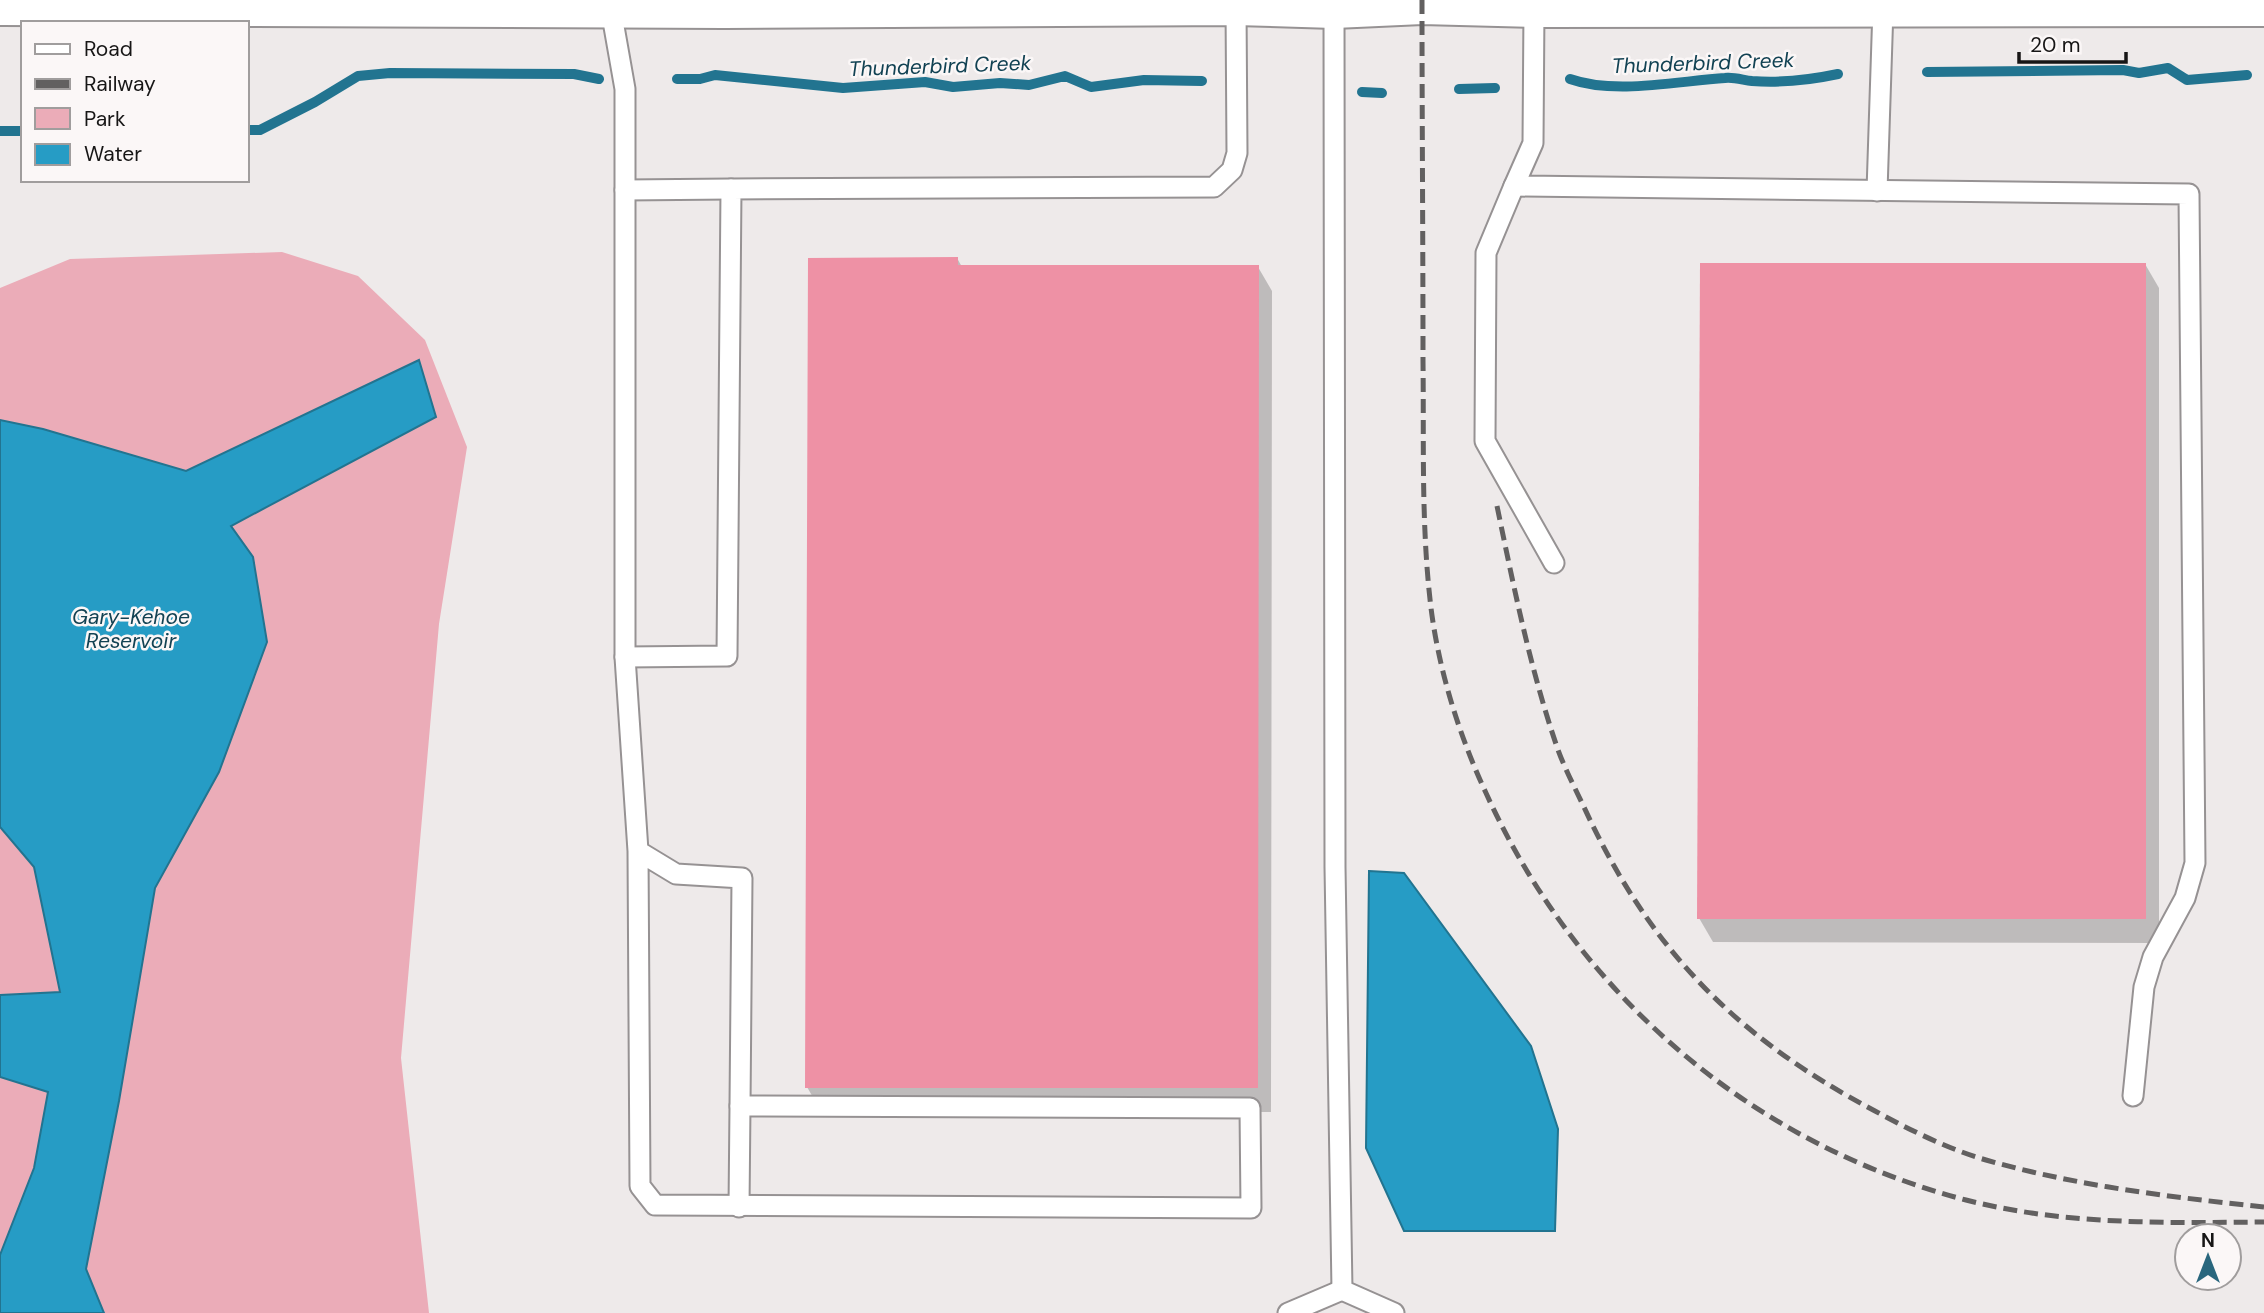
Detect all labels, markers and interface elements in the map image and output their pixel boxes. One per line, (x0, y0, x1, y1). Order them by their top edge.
legend (21, 21, 248, 182)
scale bar (2019, 21, 2126, 65)
text: 20 m (2030, 31, 2081, 59)
text: Road (84, 35, 133, 63)
water label: Thunderbird Creek (1611, 46, 1795, 80)
water label: Thunderbird Creek (848, 49, 1032, 83)
text: Railway (84, 70, 156, 98)
text: Park (84, 105, 126, 133)
text: Water (84, 140, 142, 168)
water label: Gary-Kehoe Reservoir (72, 603, 190, 655)
north arrow (2173, 1222, 2243, 1292)
text: N (2201, 1228, 2215, 1253)

